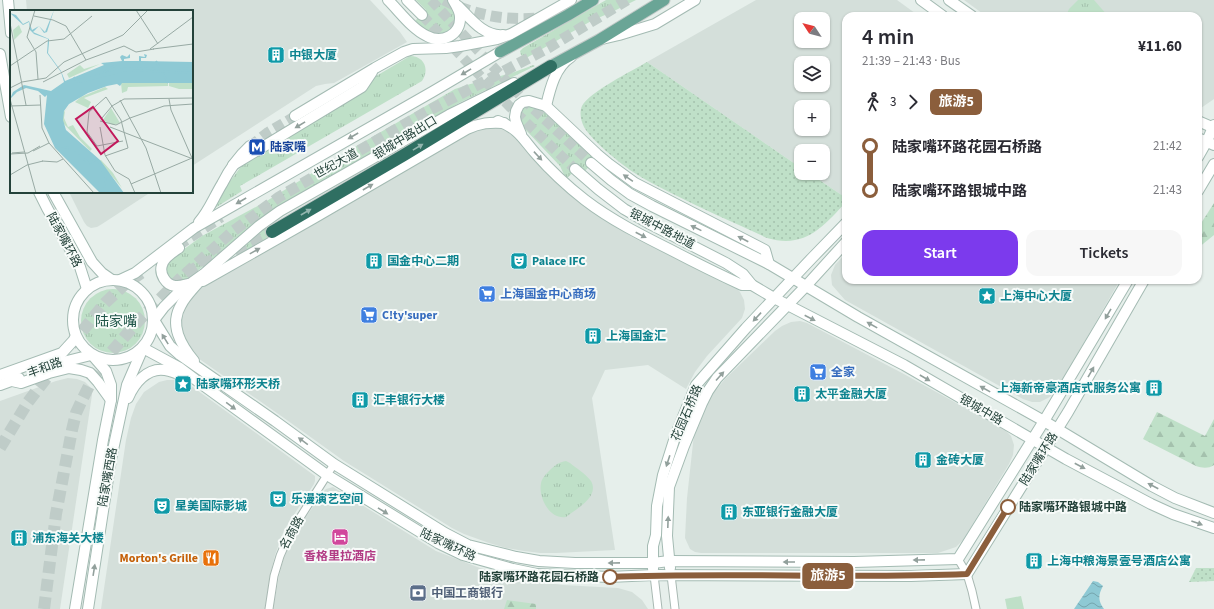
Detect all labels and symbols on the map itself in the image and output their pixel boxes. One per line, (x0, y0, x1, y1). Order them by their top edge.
inset map (10, 10, 193, 193)
north arrow (794, 12, 830, 48)
building icon: 中银大厦 (266, 45, 286, 65)
place label: 中银大厦 (289, 47, 337, 64)
one-way arrow (460, 68, 472, 75)
street label: 银城中路出口 (370, 112, 440, 164)
one-way arrow (294, 121, 306, 128)
one-way arrow (347, 133, 359, 140)
metro station icon: 陆家嘴 (247, 137, 267, 157)
place label: 陆家嘴 (270, 139, 306, 156)
one-way arrow (412, 143, 424, 150)
street label: 世纪大道 (311, 145, 361, 183)
one-way arrow (534, 151, 543, 161)
one-way arrow (623, 174, 634, 182)
one-way arrow (362, 183, 374, 190)
one-way arrow (235, 198, 247, 205)
street label: 银城中路地道 (626, 205, 698, 253)
one-way arrow (300, 209, 312, 216)
street label: 陆家嘴环路 (42, 210, 86, 270)
one-way arrow (691, 225, 702, 231)
one-way arrow (635, 232, 646, 238)
one-way arrow (737, 235, 749, 242)
one-way arrow (249, 248, 261, 254)
building icon: 国金中心二期 (364, 251, 384, 271)
theatre icon: Palace IFC (509, 251, 529, 271)
place label: 国金中心二期 (387, 253, 459, 270)
place label: Palace IFC (532, 253, 586, 270)
supermarket icon: 上海国金中心商场 (477, 284, 497, 304)
place label: 上海国金中心商场 (500, 286, 596, 303)
place icon: 上海中心大厦 (977, 286, 997, 306)
place label: 上海中心大厦 (1000, 288, 1072, 305)
supermarket icon: C!ty'super (359, 305, 379, 325)
place label: C!ty'super (382, 307, 437, 324)
one-way arrow (1105, 308, 1112, 320)
district label: 陆家嘴 (95, 312, 137, 332)
one-way arrow (752, 312, 761, 322)
one-way arrow (805, 314, 816, 321)
one-way arrow (866, 321, 878, 328)
building icon: 上海国金汇 (583, 326, 603, 346)
place label: 上海国金汇 (606, 328, 666, 345)
one-way arrow (162, 333, 169, 345)
street label: 丰和路 (25, 354, 65, 382)
supermarket icon: 全家 (808, 362, 828, 382)
place label: 全家 (831, 364, 855, 381)
one-way arrow (1088, 366, 1095, 378)
one-way arrow (715, 371, 724, 381)
place icon: 陆家嘴环形天桥 (173, 374, 193, 394)
one-way arrow (920, 374, 931, 381)
place label: 陆家嘴环形天桥 (196, 376, 280, 393)
building icon: 上海新帝豪酒店式服务公寓 (1144, 378, 1164, 398)
place label: 上海新帝豪酒店式服务公寓 (997, 380, 1141, 397)
street label: 花园石桥路 (667, 382, 707, 444)
building icon: 太平金融大厦 (792, 384, 812, 404)
one-way arrow (979, 385, 991, 392)
place label: 太平金融大厦 (815, 386, 887, 403)
building icon: 汇丰银行大楼 (350, 390, 370, 410)
street label: 银城中路 (956, 391, 1006, 429)
place label: 汇丰银行大楼 (373, 392, 445, 409)
one-way arrow (226, 402, 237, 410)
street label: 陆家嘴环路 (1016, 429, 1062, 489)
one-way arrow (297, 437, 308, 445)
street label: 陆家嘴西路 (94, 446, 122, 508)
building icon: 金砖大厦 (913, 450, 933, 470)
place label: 金砖大厦 (936, 452, 984, 469)
one-way arrow (665, 455, 671, 467)
one-way arrow (1075, 463, 1086, 470)
one-way arrow (1147, 483, 1158, 490)
theatre icon: 乐漫演艺空间 (268, 489, 288, 509)
place label: 乐漫演艺空间 (291, 491, 363, 508)
theatre icon: 星美国际影城 (152, 496, 172, 516)
place label: 星美国际影城 (175, 498, 247, 515)
marker: 陆家嘴环路银城中路 (1000, 499, 1016, 515)
place label: 陆家嘴环路银城中路 (1019, 499, 1127, 516)
building icon: 东亚银行金融大厦 (719, 502, 739, 522)
place label: 东亚银行金融大厦 (742, 504, 838, 521)
one-way arrow (378, 507, 389, 514)
street label: 名商路 (276, 513, 308, 553)
one-way arrow (665, 515, 671, 528)
one-way arrow (1192, 520, 1204, 526)
street label: 陆家嘴环路 (417, 525, 479, 565)
hotel icon: 香格里拉酒店 (330, 527, 350, 547)
building icon: 浦东海关大楼 (9, 528, 29, 548)
place label: 浦东海关大楼 (32, 530, 104, 547)
restaurant icon: Morton's Grille (201, 548, 221, 568)
place label: 香格里拉酒店 (304, 548, 376, 565)
place label: Morton's Grille (120, 550, 198, 567)
building icon: 上海中粮海景壹号酒店公寓 (1024, 551, 1044, 571)
place label: 上海中粮海景壹号酒店公寓 (1047, 553, 1191, 570)
one-way arrow (912, 557, 925, 563)
one-way arrow (782, 559, 795, 565)
one-way arrow (607, 560, 620, 566)
line badge: 旅游5 (805, 563, 851, 589)
one-way arrow (91, 564, 97, 577)
place label: 陆家嘴环路花园石桥路 (479, 569, 599, 586)
marker: 陆家嘴环路花园石桥路 (602, 569, 618, 585)
bank icon: 中国工商银行 (408, 583, 428, 603)
place label: 中国工商银行 (431, 585, 503, 602)

